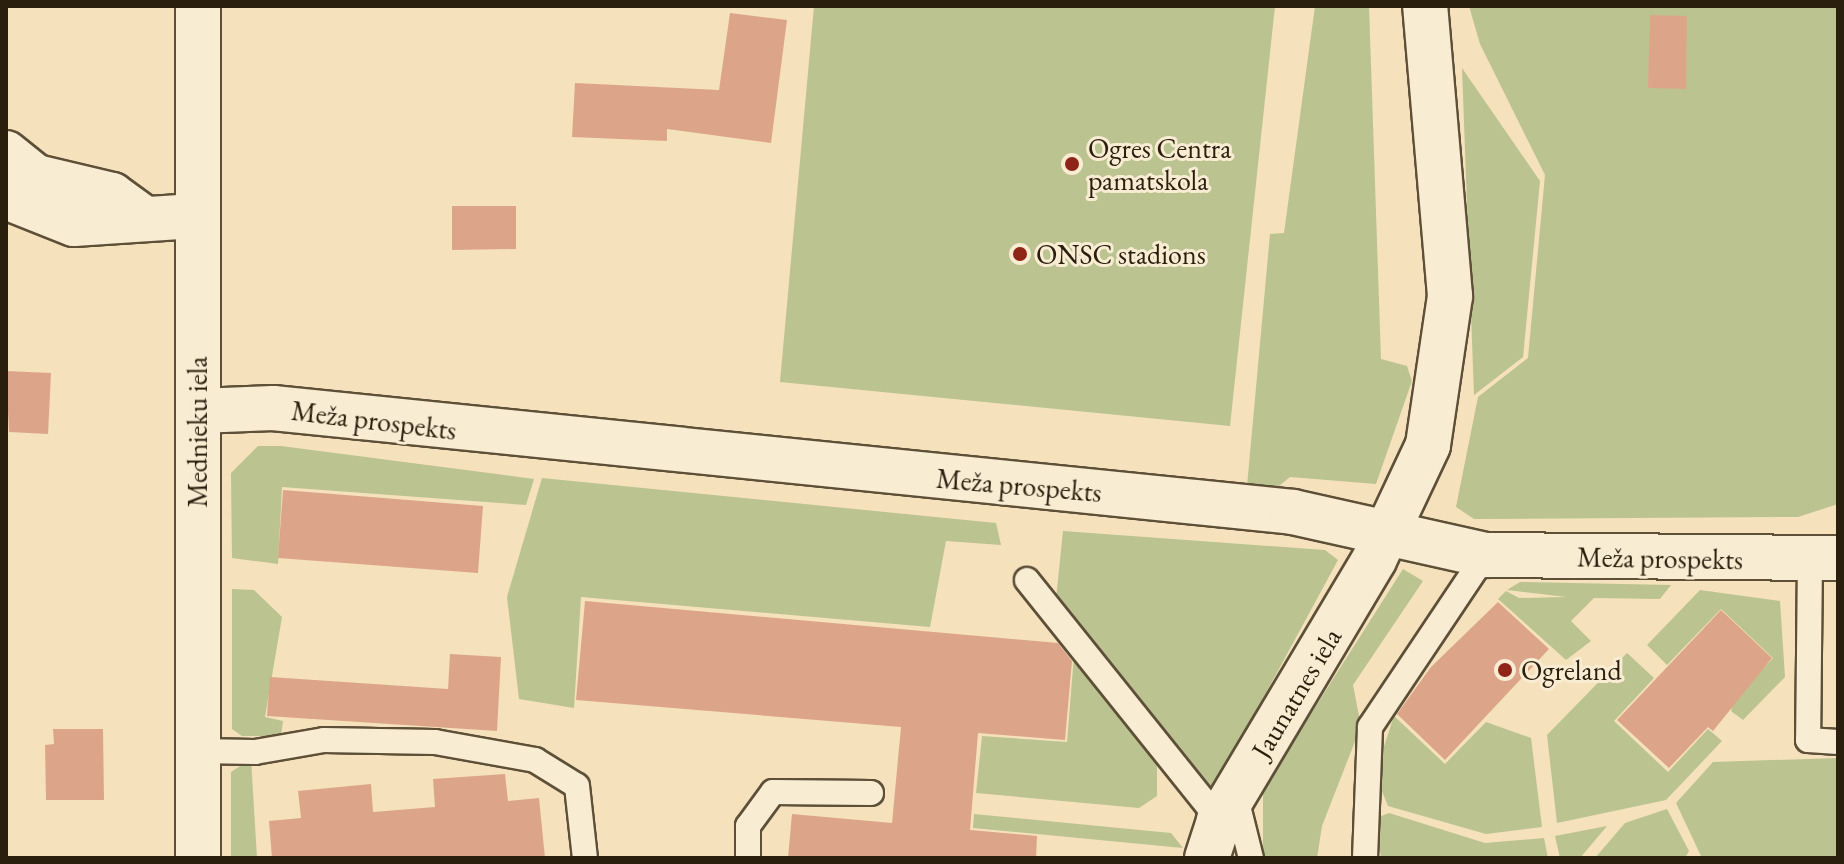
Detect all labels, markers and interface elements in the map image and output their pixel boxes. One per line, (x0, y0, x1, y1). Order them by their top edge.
place label: Ogres Centra pamatskola (1088, 131, 1231, 197)
marker: Ogres Centra pamatskola (1063, 155, 1081, 173)
place label: ONSC stadions (1036, 237, 1206, 271)
marker: ONSC stadions (1011, 245, 1029, 263)
street label: Mednieku iela (180, 356, 214, 508)
street label: Meža prospekts (290, 393, 458, 447)
street label: Meža prospekts (935, 461, 1103, 509)
street label: Meža prospekts (1577, 540, 1743, 576)
street label: Jaunatnes iela (1244, 622, 1348, 764)
place label: Ogreland (1521, 653, 1622, 687)
marker: Ogreland (1496, 661, 1514, 679)

